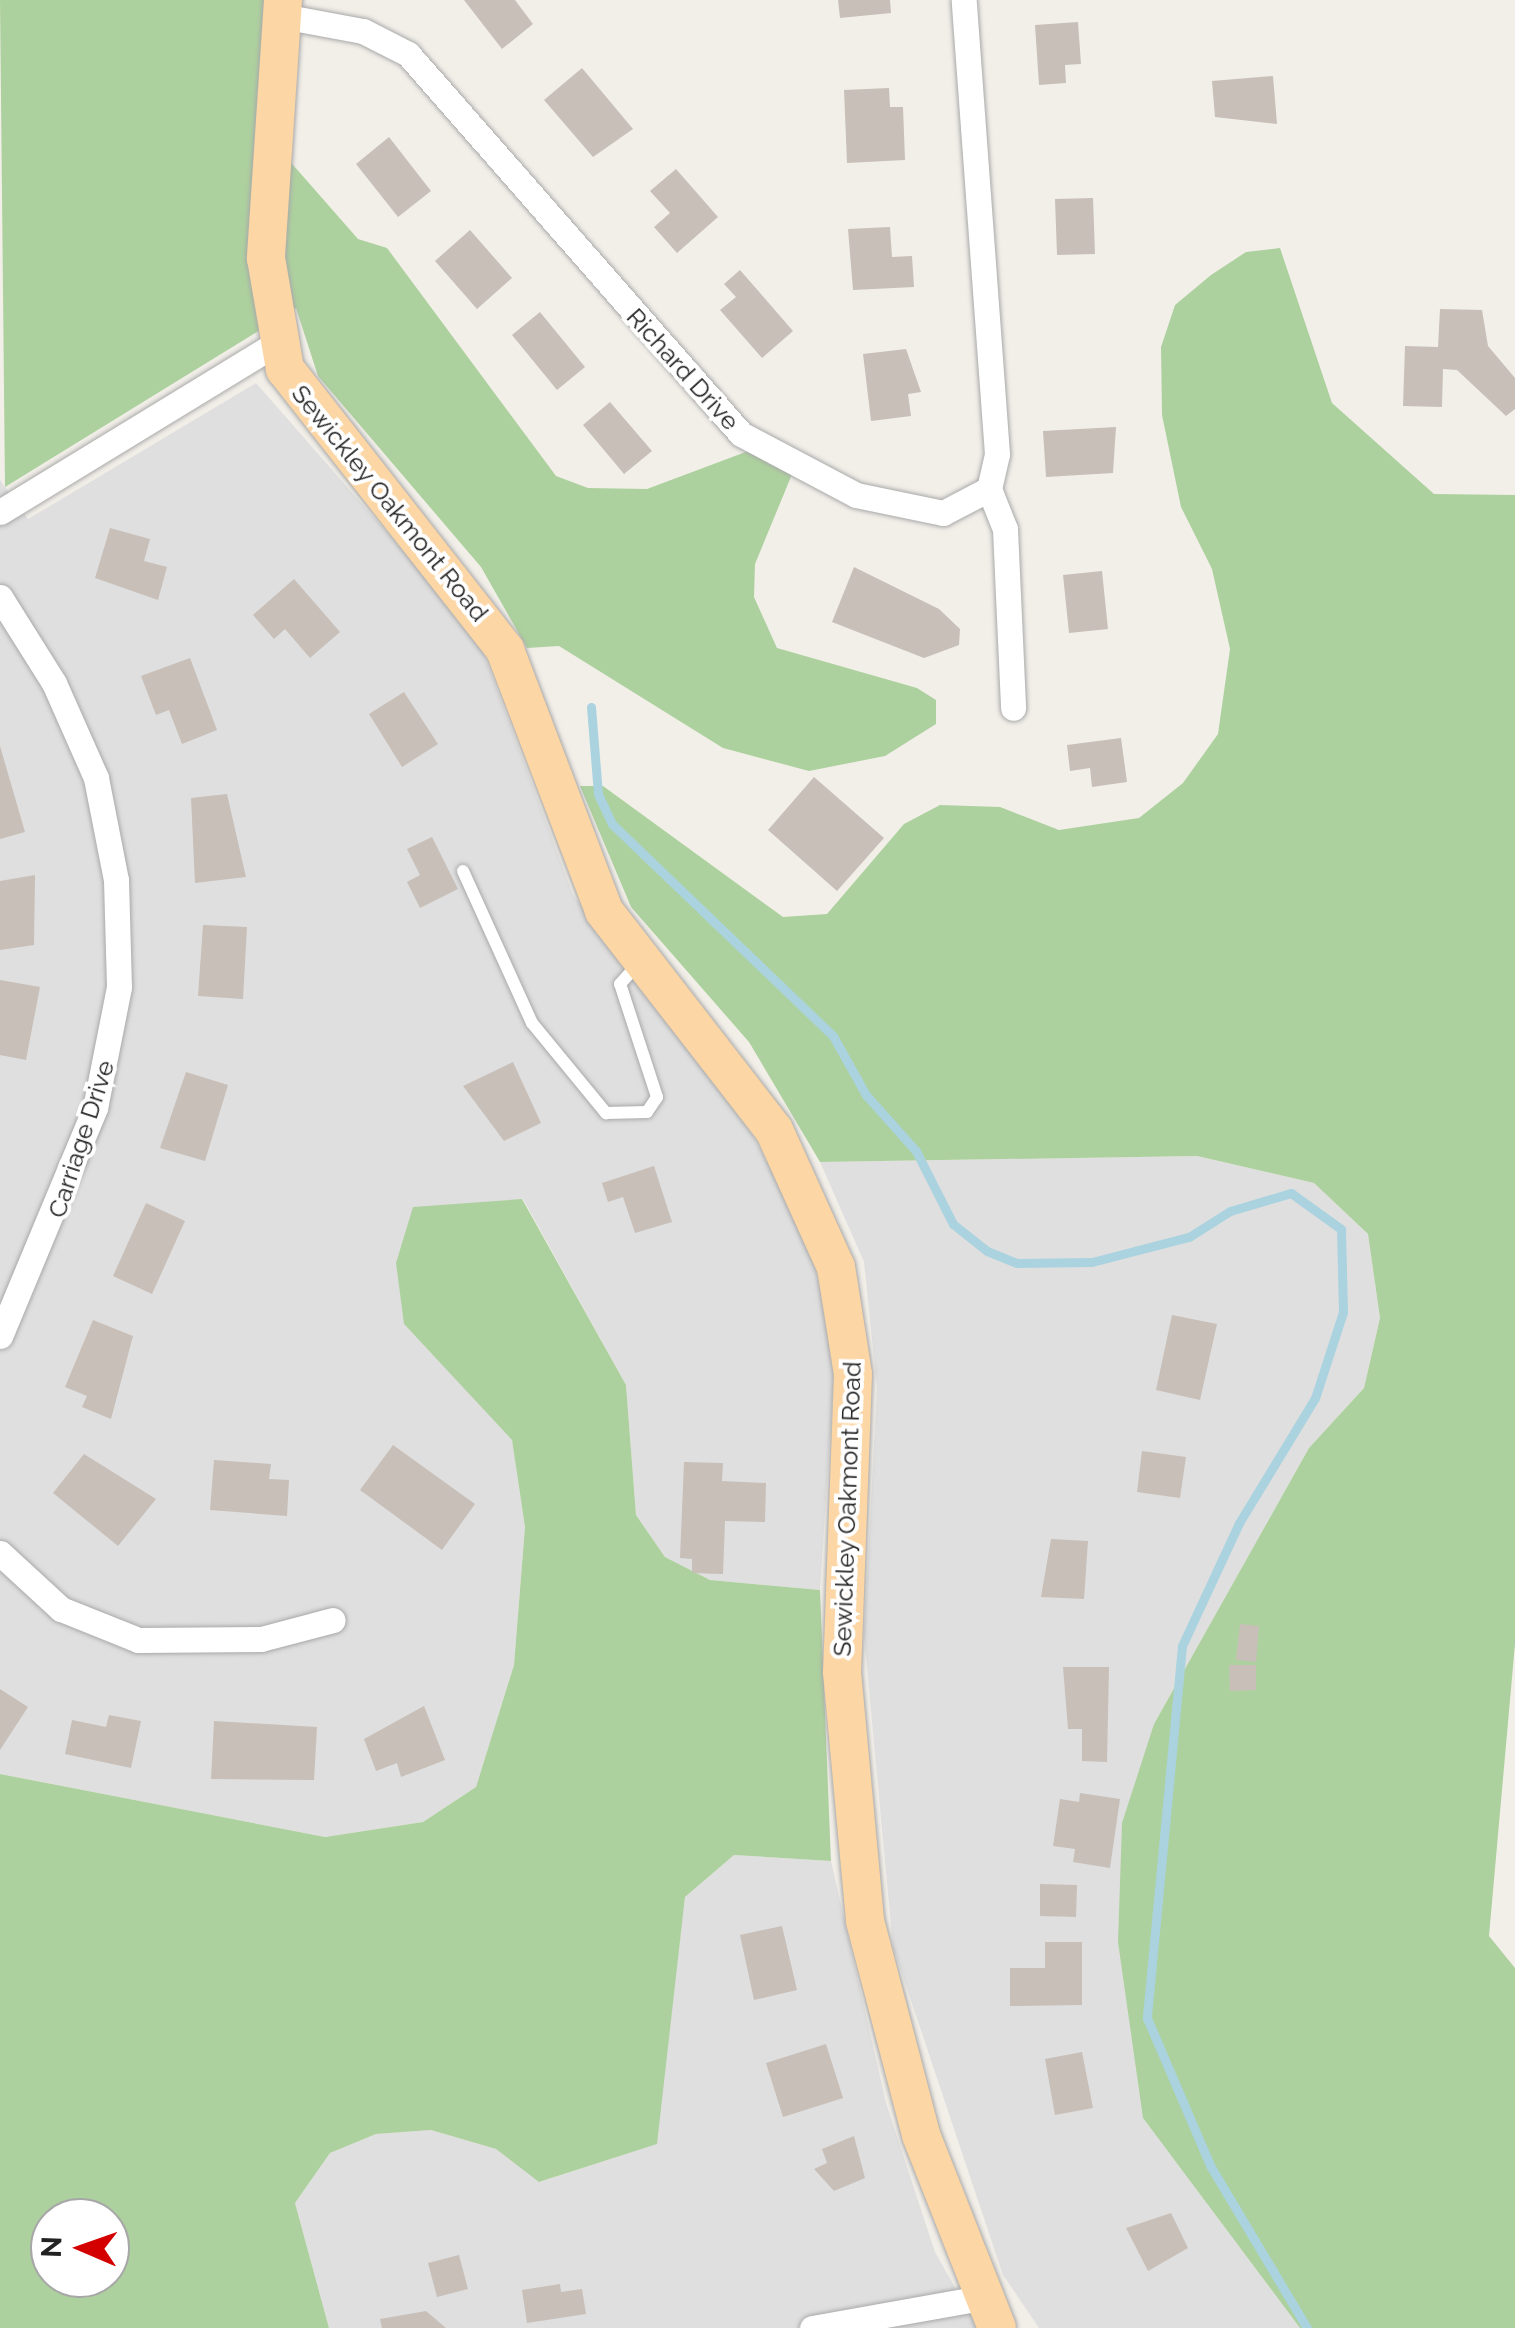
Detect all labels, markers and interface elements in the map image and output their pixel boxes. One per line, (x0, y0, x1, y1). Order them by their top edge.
street label: Richard Drive (620, 302, 746, 436)
street label: Sewickley Oakmont Road (285, 379, 495, 627)
street label: Carriage Drive (41, 1057, 121, 1221)
street label: Sewickley Oakmont Road (827, 1361, 867, 1657)
north arrow (30, 2198, 130, 2298)
text: N (35, 2236, 68, 2258)

